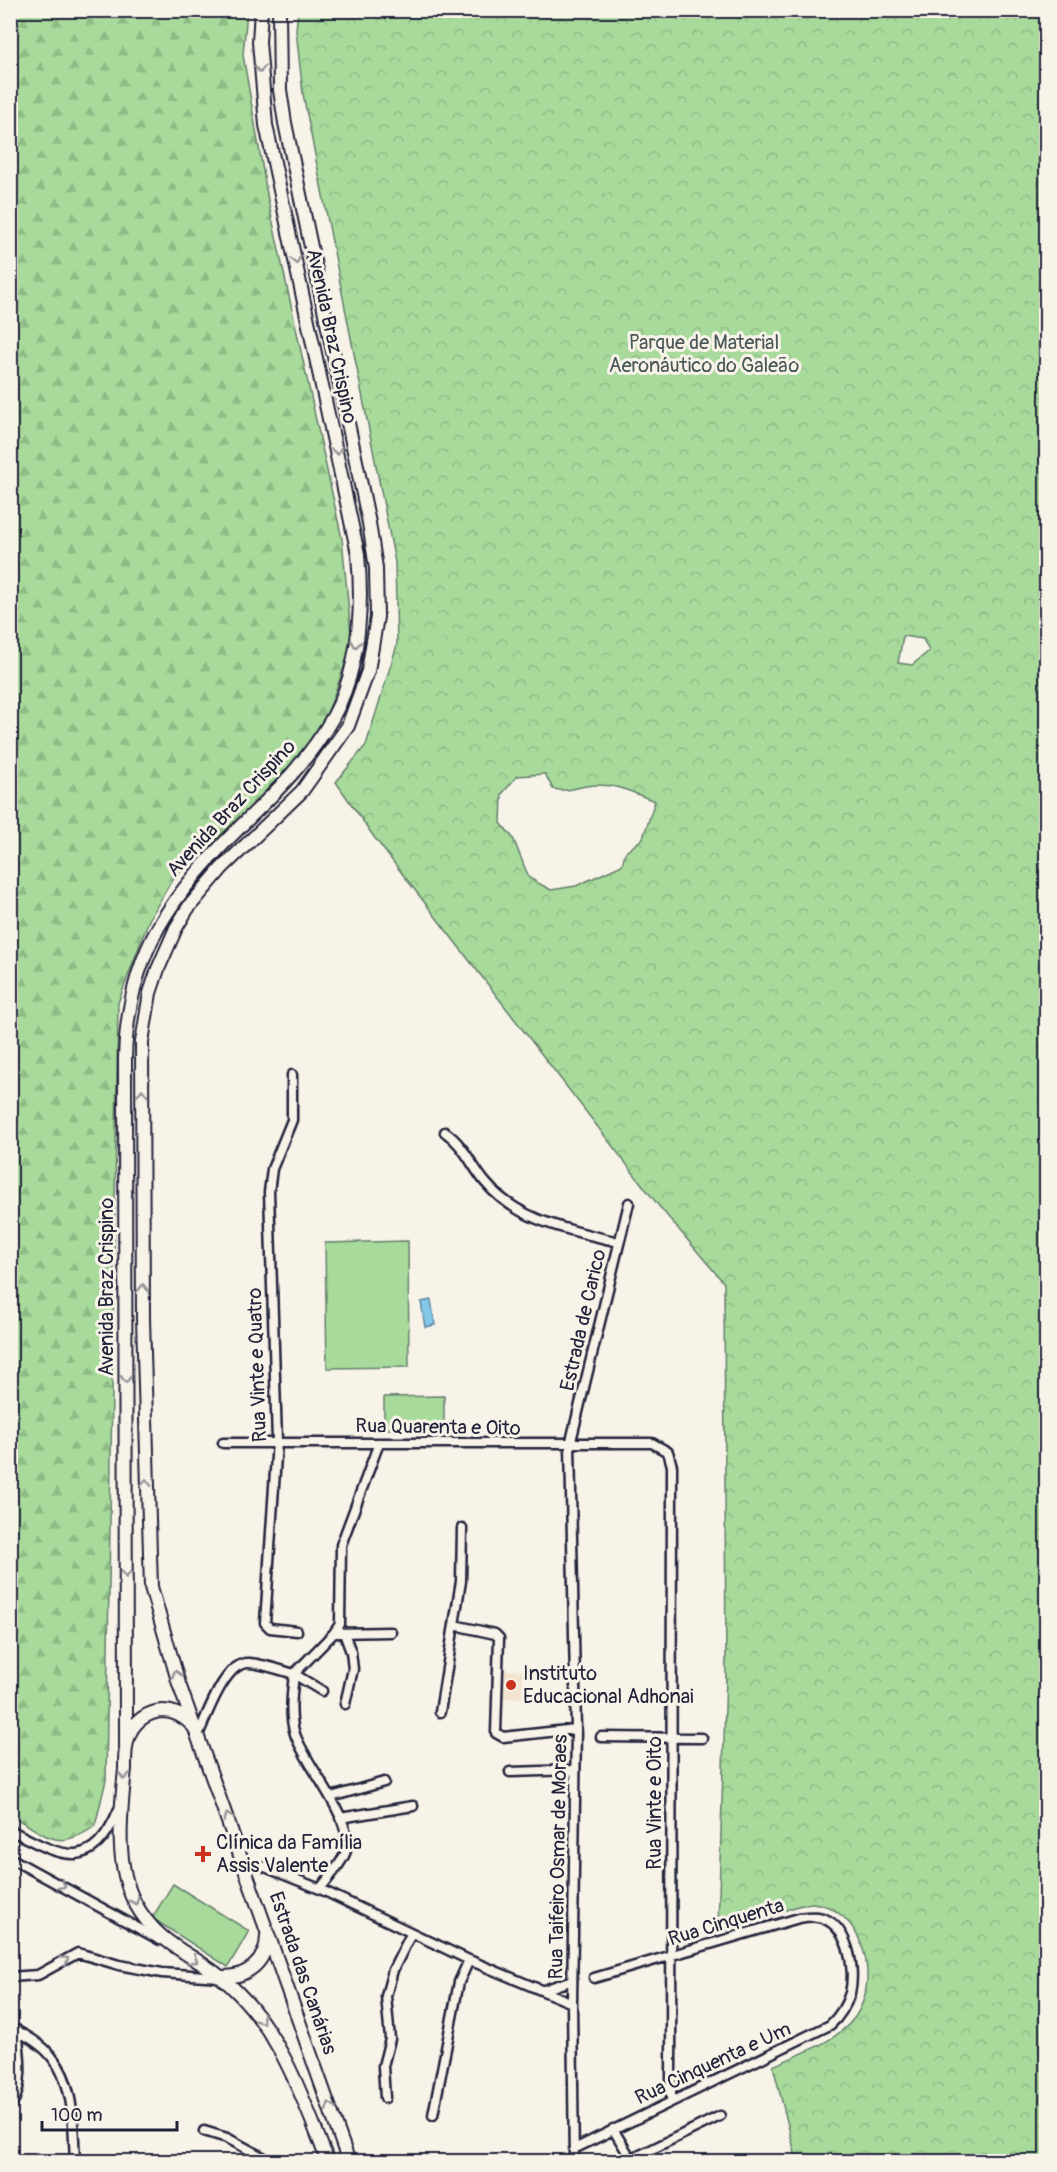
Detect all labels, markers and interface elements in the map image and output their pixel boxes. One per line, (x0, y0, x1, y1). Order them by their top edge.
one-way arrow (254, 64, 267, 73)
street label: Avenida Braz Crispino (301, 246, 363, 426)
one-way arrow (288, 255, 301, 265)
park label: Parque de Material Aeronáutico do Galeão (609, 330, 799, 378)
one-way arrow (329, 446, 342, 456)
one-way arrow (351, 639, 363, 648)
street label: Avenida Braz Crispino (161, 734, 301, 882)
one-way arrow (136, 1089, 148, 1098)
street label: Avenida Braz Crispino (94, 1198, 119, 1376)
street label: Estrada de Carico (555, 1246, 612, 1393)
one-way arrow (137, 1284, 149, 1293)
street label: Rua Vinte e Quatro (242, 1287, 272, 1443)
one-way arrow (120, 1374, 132, 1383)
street label: Rua Quarenta e Oito (355, 1413, 521, 1441)
one-way arrow (140, 1479, 153, 1488)
one-way arrow (120, 1569, 132, 1578)
place label: Instituto Educacional Adhonai (523, 1661, 694, 1709)
one-way arrow (171, 1669, 183, 1680)
marker: Instituto Educacional Adhonai (504, 1678, 518, 1692)
street label: Rua Taifeiro Osmar de Moraes (543, 1734, 573, 1980)
street label: Rua Vinte e Oito (642, 1736, 667, 1870)
one-way arrow (118, 1771, 131, 1780)
one-way arrow (222, 1812, 235, 1823)
place label: Clínica da Família Assis Valente (216, 1830, 362, 1878)
marker: Clínica da Família Assis Valente (194, 1845, 212, 1863)
one-way arrow (56, 1878, 67, 1889)
street label: Estrada das Canárias (263, 1888, 343, 2058)
street label: Rua Cinquenta (665, 1893, 787, 1951)
one-way arrow (128, 1895, 140, 1906)
one-way arrow (188, 1953, 198, 1965)
one-way arrow (58, 1956, 69, 1967)
one-way arrow (254, 2013, 265, 2024)
street label: Rua Cinquenta e Um (631, 2016, 795, 2110)
scale bar (42, 2094, 177, 2132)
one-way arrow (324, 2102, 337, 2112)
text: 100 m (51, 2104, 103, 2127)

